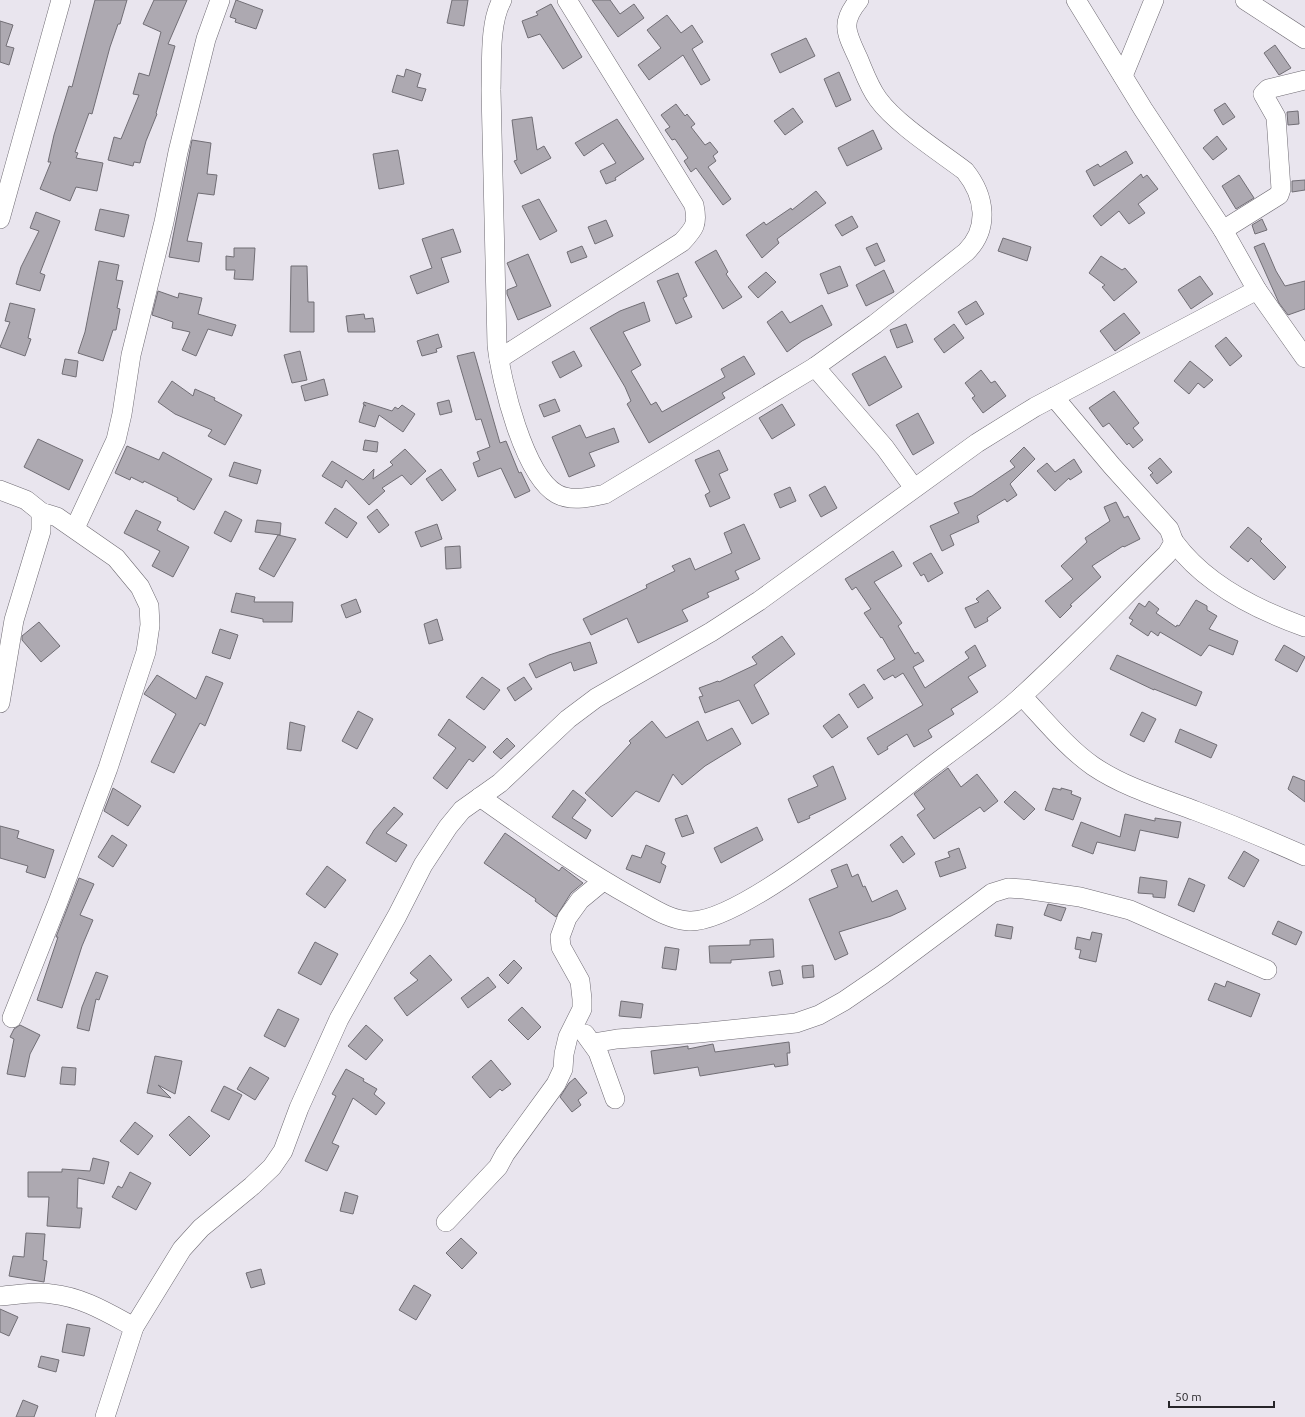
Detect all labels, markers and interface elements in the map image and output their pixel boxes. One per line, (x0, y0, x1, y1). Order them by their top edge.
scale bar (1169, 1383, 1274, 1409)
text: 50 m (1175, 1390, 1202, 1403)

